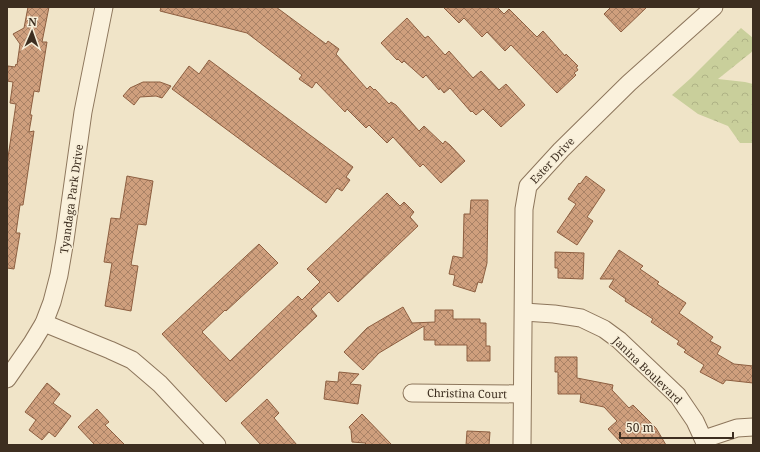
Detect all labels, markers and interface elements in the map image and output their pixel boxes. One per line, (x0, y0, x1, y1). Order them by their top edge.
north arrow (12, 12, 52, 52)
text: N (28, 14, 37, 29)
street label: Ester Drive (527, 133, 578, 187)
street label: Tyandaga Park Drive (56, 143, 86, 255)
street label: Janina Boulevard (609, 332, 686, 407)
street label: Christina Court (427, 385, 507, 401)
scale bar (620, 414, 733, 440)
text: 50 m (626, 419, 654, 436)

